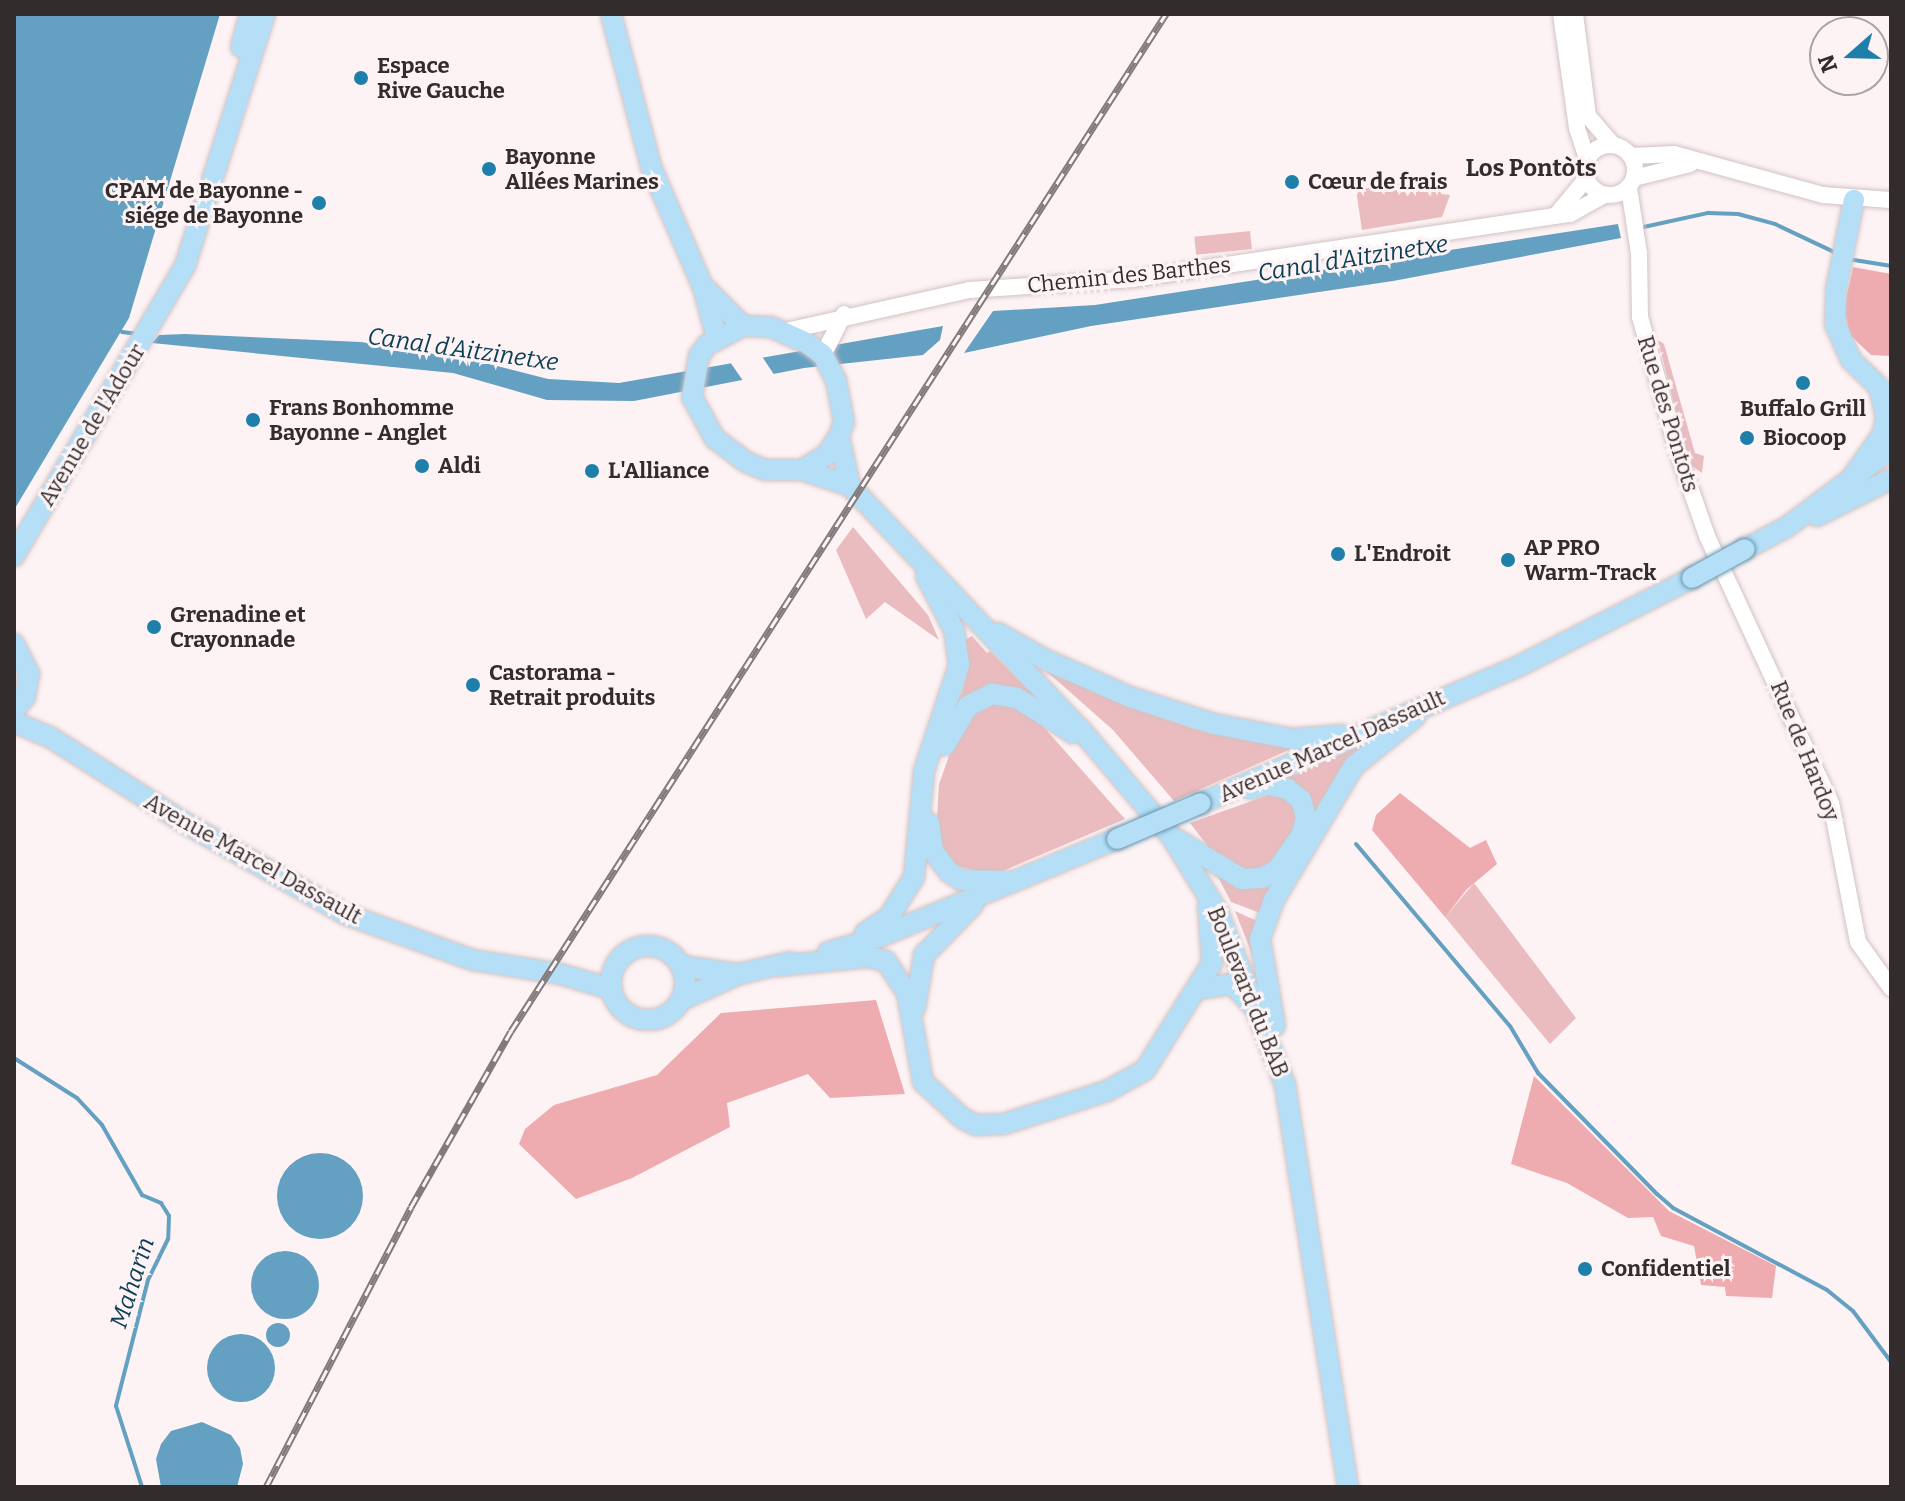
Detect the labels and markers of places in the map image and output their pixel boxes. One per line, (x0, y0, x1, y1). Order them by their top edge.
place label: Espace Rive Gauche (377, 52, 505, 104)
marker: Espace Rive Gauche (352, 69, 370, 87)
place label: Bayonne Allées Marines (505, 143, 659, 194)
marker: Bayonne Allées Marines (480, 160, 498, 178)
place label: Cœur de frais (1308, 169, 1448, 195)
marker: Cœur de frais (1283, 173, 1301, 191)
place label: CPAM de Bayonne - siége de Bayonne (105, 177, 303, 228)
marker: CPAM de Bayonne - siége de Bayonne (310, 194, 328, 212)
marker: Buffalo Grill (1794, 374, 1812, 392)
place label: Frans Bonhomme Bayonne - Anglet (269, 394, 454, 446)
place label: Buffalo Grill (1740, 396, 1866, 422)
marker: Frans Bonhomme Bayonne - Anglet (244, 411, 262, 429)
place label: Biocoop (1763, 425, 1846, 451)
marker: Biocoop (1738, 429, 1756, 447)
place label: Aldi (438, 453, 481, 479)
marker: Aldi (413, 457, 431, 475)
place label: L'Alliance (608, 458, 709, 484)
marker: L'Alliance (583, 462, 601, 480)
place label: AP PRO Warm-Track (1524, 534, 1656, 586)
place label: L'Endroit (1354, 541, 1451, 567)
marker: L'Endroit (1329, 545, 1347, 563)
marker: AP PRO Warm-Track (1499, 551, 1517, 569)
place label: Grenadine et Crayonnade (170, 601, 306, 652)
marker: Grenadine et Crayonnade (145, 618, 163, 636)
place label: Castorama - Retrait produits (489, 659, 655, 710)
marker: Castorama - Retrait produits (464, 676, 482, 694)
place label: Confidentiel (1601, 1256, 1731, 1282)
marker: Confidentiel (1576, 1260, 1594, 1278)

